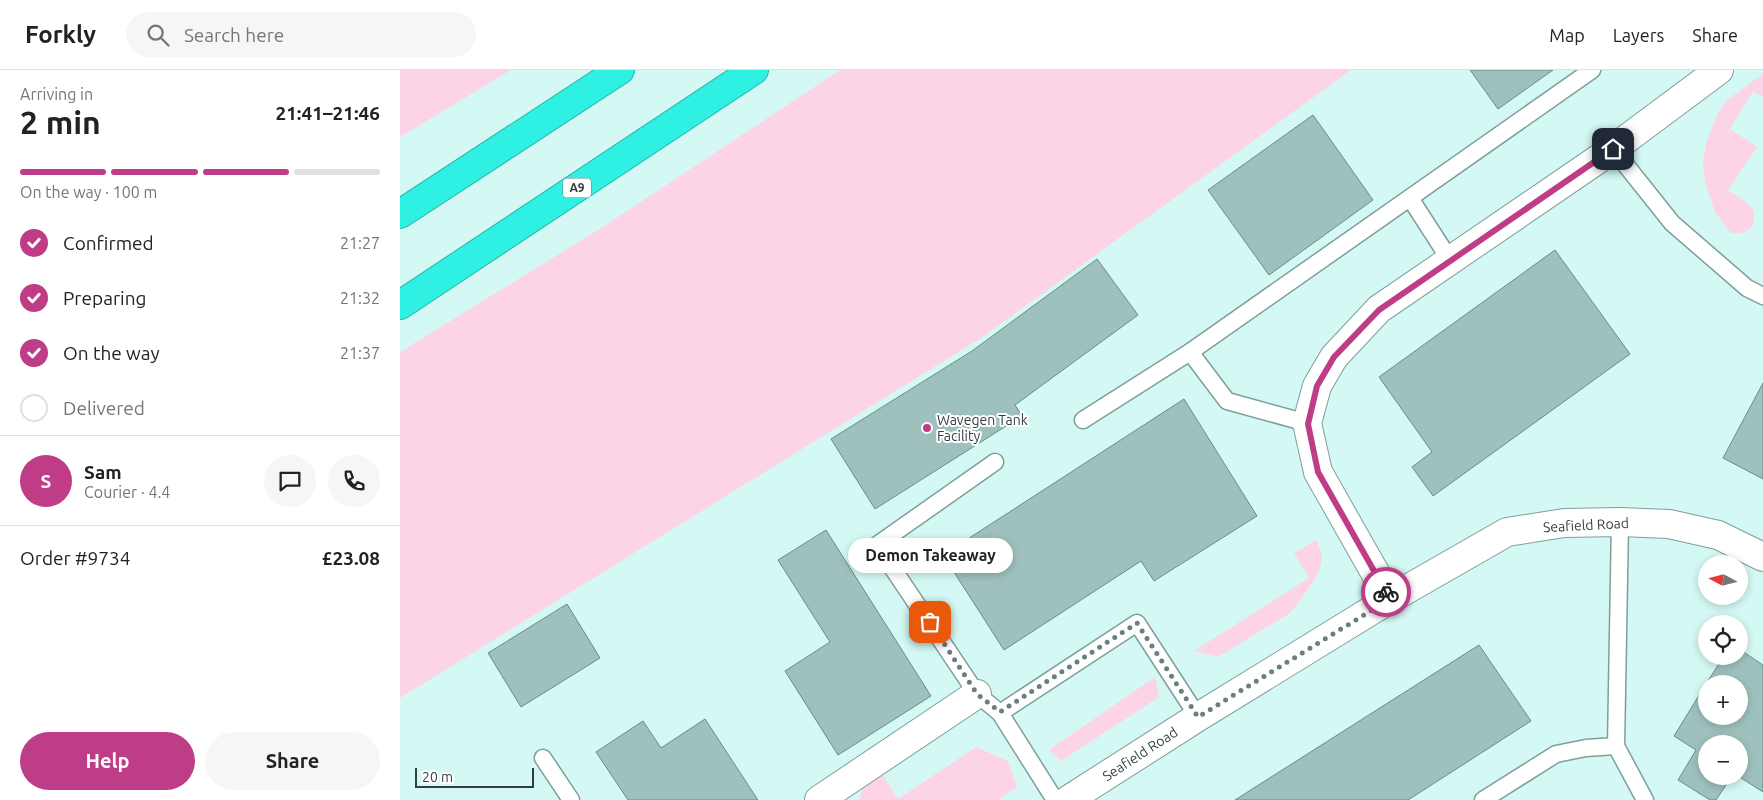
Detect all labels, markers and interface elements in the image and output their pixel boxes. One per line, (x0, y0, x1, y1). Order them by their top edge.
search box (126, 12, 476, 57)
text: Forkly (25, 21, 96, 48)
icon: search (144, 21, 172, 49)
text: Search here (184, 24, 284, 46)
text: Map (1549, 25, 1585, 45)
text: Layers (1613, 25, 1664, 45)
text: Share (1692, 25, 1738, 45)
text: Arriving in (20, 85, 93, 103)
text: 21:41–21:46 (275, 102, 380, 124)
text: 2 min (20, 104, 101, 140)
pin (1592, 128, 1634, 170)
icon: home (1599, 135, 1627, 163)
road number: A9 (563, 179, 591, 198)
text: On the way · 100 m (20, 183, 157, 201)
icon: check (20, 229, 48, 257)
text: Confirmed (63, 232, 154, 254)
text: 21:27 (340, 234, 380, 252)
icon: check (20, 284, 48, 312)
text: Preparing (63, 287, 147, 309)
text: 21:32 (340, 289, 380, 307)
icon: check (20, 339, 48, 367)
text: On the way (63, 342, 160, 364)
text: 21:37 (340, 344, 380, 362)
text: Delivered (63, 397, 145, 419)
place label: Wavegen Tank Facility (937, 412, 1028, 444)
marker: Wavegen Tank Facility (921, 422, 933, 434)
button: chat (264, 455, 316, 507)
button: phone (328, 455, 380, 507)
text: Sam (84, 461, 122, 483)
text: S (41, 470, 51, 492)
text: Courier · 4.4 (84, 483, 170, 501)
street label: Seafield Road (1543, 515, 1629, 535)
callout: Demon Takeaway (848, 537, 1012, 572)
text: Demon Takeaway (865, 546, 996, 564)
text: Order #9734 (20, 547, 130, 569)
text: £23.08 (322, 547, 380, 569)
north arrow (1698, 555, 1748, 605)
map controls (1698, 555, 1748, 785)
courier (1361, 567, 1411, 617)
icon: bike (1372, 578, 1400, 606)
pin (909, 601, 951, 643)
icon: bag (916, 608, 944, 636)
button: locate (1698, 615, 1748, 665)
button: + (1698, 675, 1748, 725)
street label: Seafield Road (1100, 724, 1180, 784)
button: Help (20, 732, 195, 790)
button: Share (205, 732, 380, 790)
button: − (1698, 735, 1748, 785)
scale bar (415, 765, 534, 788)
text: 20 m (422, 769, 453, 785)

